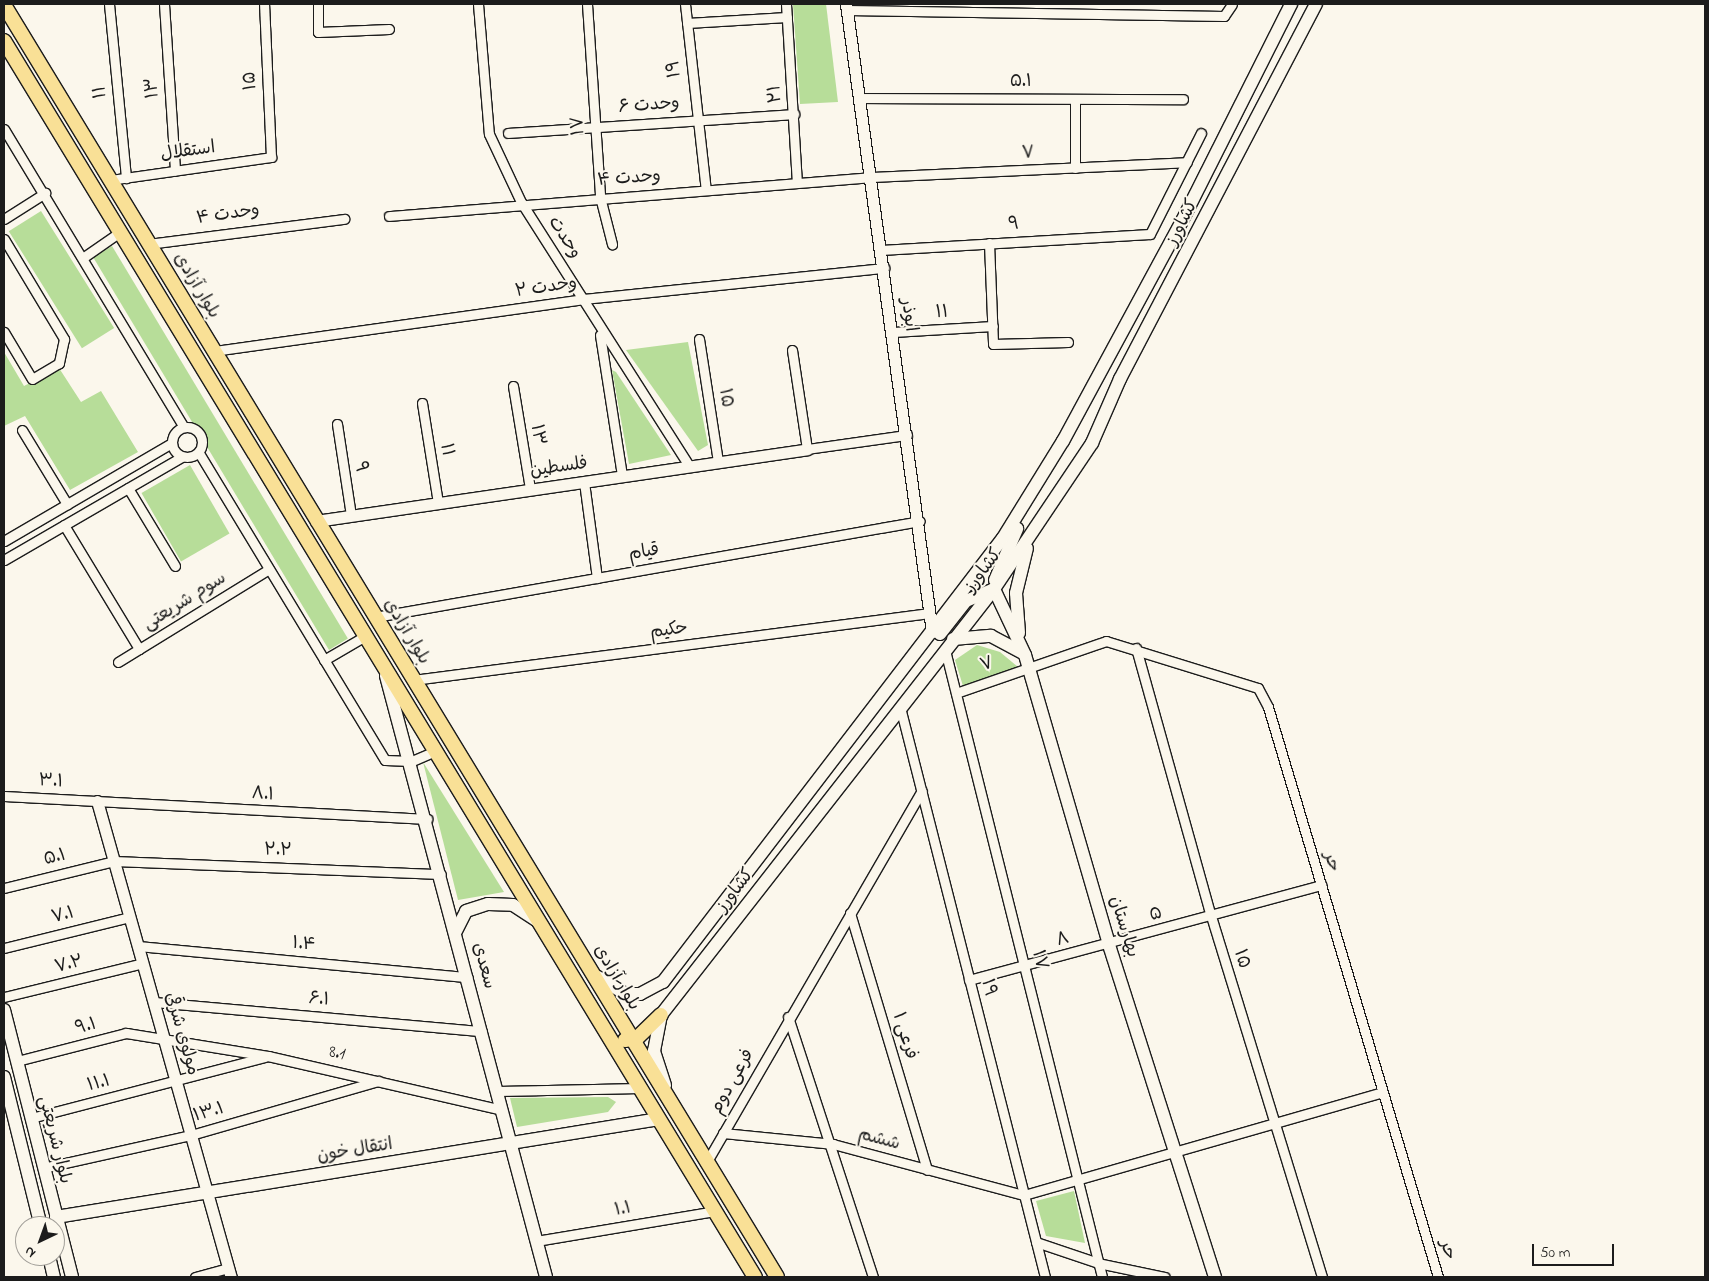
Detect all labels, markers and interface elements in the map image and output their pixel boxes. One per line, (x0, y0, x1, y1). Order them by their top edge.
street label: ۱۹ (663, 59, 687, 79)
street label: ۱۵ (240, 71, 262, 91)
street label: ۵.۱ (1010, 71, 1032, 93)
street label: ۱۳ (141, 77, 165, 99)
street label: ۲۱ (765, 84, 787, 104)
street label: ۱۱ (90, 85, 112, 99)
street label: وحدت ۶ (618, 93, 680, 119)
street label: ۱۷ (568, 116, 590, 136)
street label: استقلال (159, 137, 217, 167)
street label: ۷ (1021, 143, 1035, 165)
street label: وحدت ۴ (597, 166, 661, 192)
street label: کشاورز (1162, 196, 1204, 250)
street label: وحدت ۴ (195, 200, 261, 230)
street label: وحدت (543, 213, 585, 263)
street label: ۹ (1008, 214, 1020, 236)
street label: بلوار آزادی (168, 249, 224, 323)
street label: وحدت ۲ (514, 273, 578, 303)
street label: ابوذر (895, 297, 921, 333)
street label: ۱۱ (935, 302, 949, 324)
street label: ۱۵ (713, 387, 737, 409)
street label: ۱۳ (525, 423, 549, 447)
street label: ۱۱ (434, 442, 458, 458)
street label: فلسطین (529, 453, 589, 483)
street label: ۹ (348, 460, 372, 474)
street label: قیام (627, 540, 661, 566)
street label: کشاورز (960, 545, 1008, 597)
street label: سوم شریعتی (139, 568, 231, 636)
street label: بلوار آزادی (378, 595, 434, 669)
street label: حکیم (649, 618, 689, 644)
street label: ۷ (977, 653, 997, 677)
street label: ۳.۱ (38, 771, 64, 793)
street label: ۸.۱ (251, 783, 275, 807)
street label: ۲.۲ (264, 840, 292, 862)
street label: ۵.۱ (41, 845, 69, 871)
street label: حر (1318, 849, 1344, 875)
street label: کشاورز (712, 865, 760, 917)
street label: بهارستان (1103, 894, 1143, 960)
street label: ۷.۱ (49, 903, 77, 929)
street label: ۵ (1147, 903, 1165, 927)
street label: ۸ (1054, 928, 1072, 952)
street label: ۱.۴ (291, 933, 317, 957)
street label: سعدی (466, 941, 500, 991)
street label: بلوار آزادی (588, 941, 644, 1015)
street label: ۱۵ (1228, 947, 1254, 971)
street label: ۱۷ (1026, 948, 1052, 972)
street label: ۷.۲ (53, 951, 85, 979)
street label: ۱۹ (975, 977, 1001, 999)
street label: ۶.۱ (308, 988, 330, 1012)
street label: مولوی شرقی (159, 990, 203, 1078)
street label: فرعی ۱ (887, 1010, 921, 1062)
street label: ۹.۱ (73, 1014, 99, 1040)
street label: 8.1 (327, 1042, 347, 1066)
street label: فرعی دوم (706, 1046, 760, 1118)
street label: ۱۱.۱ (85, 1071, 113, 1097)
street label: بلوار شریعتی (33, 1094, 75, 1186)
street label: ۱۳.۱ (191, 1098, 227, 1128)
street label: ششم (856, 1124, 902, 1156)
street label: انتقال خون (316, 1134, 394, 1168)
street label: ۱.۱ (613, 1198, 633, 1222)
north arrow (15, 1216, 65, 1266)
scale bar (1534, 1234, 1616, 1266)
street label: حر (1434, 1237, 1460, 1263)
text: N (20, 1241, 41, 1263)
text: 50 m (1540, 1242, 1570, 1264)

